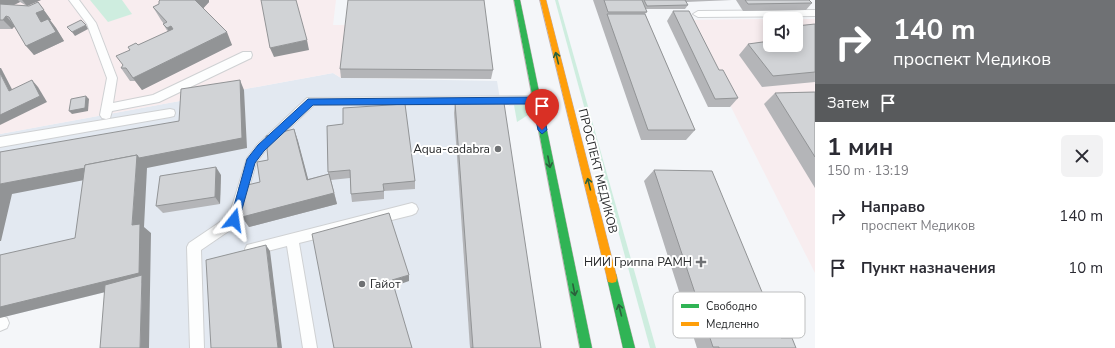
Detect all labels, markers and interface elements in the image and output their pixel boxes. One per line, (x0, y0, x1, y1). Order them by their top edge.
text: 140 m (893, 11, 976, 49)
map controls (763, 12, 803, 52)
button: sound (763, 12, 803, 52)
icon: right (827, 16, 879, 68)
text: проспект Медиков (893, 47, 1051, 71)
one-way arrow (553, 51, 561, 64)
pin (525, 89, 559, 130)
icon: arrive (877, 92, 899, 114)
text: Затем (827, 93, 869, 113)
icon: arrive (531, 95, 553, 117)
street label: ПРОСПЕКТ МЕДИКОВ (575, 107, 621, 235)
text: 1 мин (827, 131, 893, 163)
button: close (1061, 135, 1103, 177)
place label: Aqua-cadabra (413, 141, 490, 157)
marker: Aqua-cadabra (493, 144, 503, 154)
one-way arrow (545, 155, 553, 168)
text: 150 m · 13:19 (827, 162, 909, 180)
one-way arrow (584, 178, 592, 191)
text: Направо (861, 197, 925, 217)
position arrow (213, 199, 255, 241)
icon: right (827, 205, 849, 227)
text: 140 m (1059, 206, 1103, 226)
text: проспект Медиков (861, 217, 975, 235)
place label: НИИ Гриппа РАМН (584, 254, 692, 270)
marker: НИИ Гриппа РАМН (695, 256, 707, 268)
icon: arrive (827, 257, 849, 279)
text: Пункт назначения (861, 258, 996, 278)
text: 10 m (1068, 258, 1103, 278)
place label: Гайот (370, 276, 401, 292)
marker: Гайот (357, 279, 367, 289)
one-way arrow (570, 283, 578, 296)
legend (673, 292, 805, 338)
text: Свободно (706, 299, 757, 314)
one-way arrow (615, 304, 623, 317)
text: Медленно (706, 317, 759, 332)

